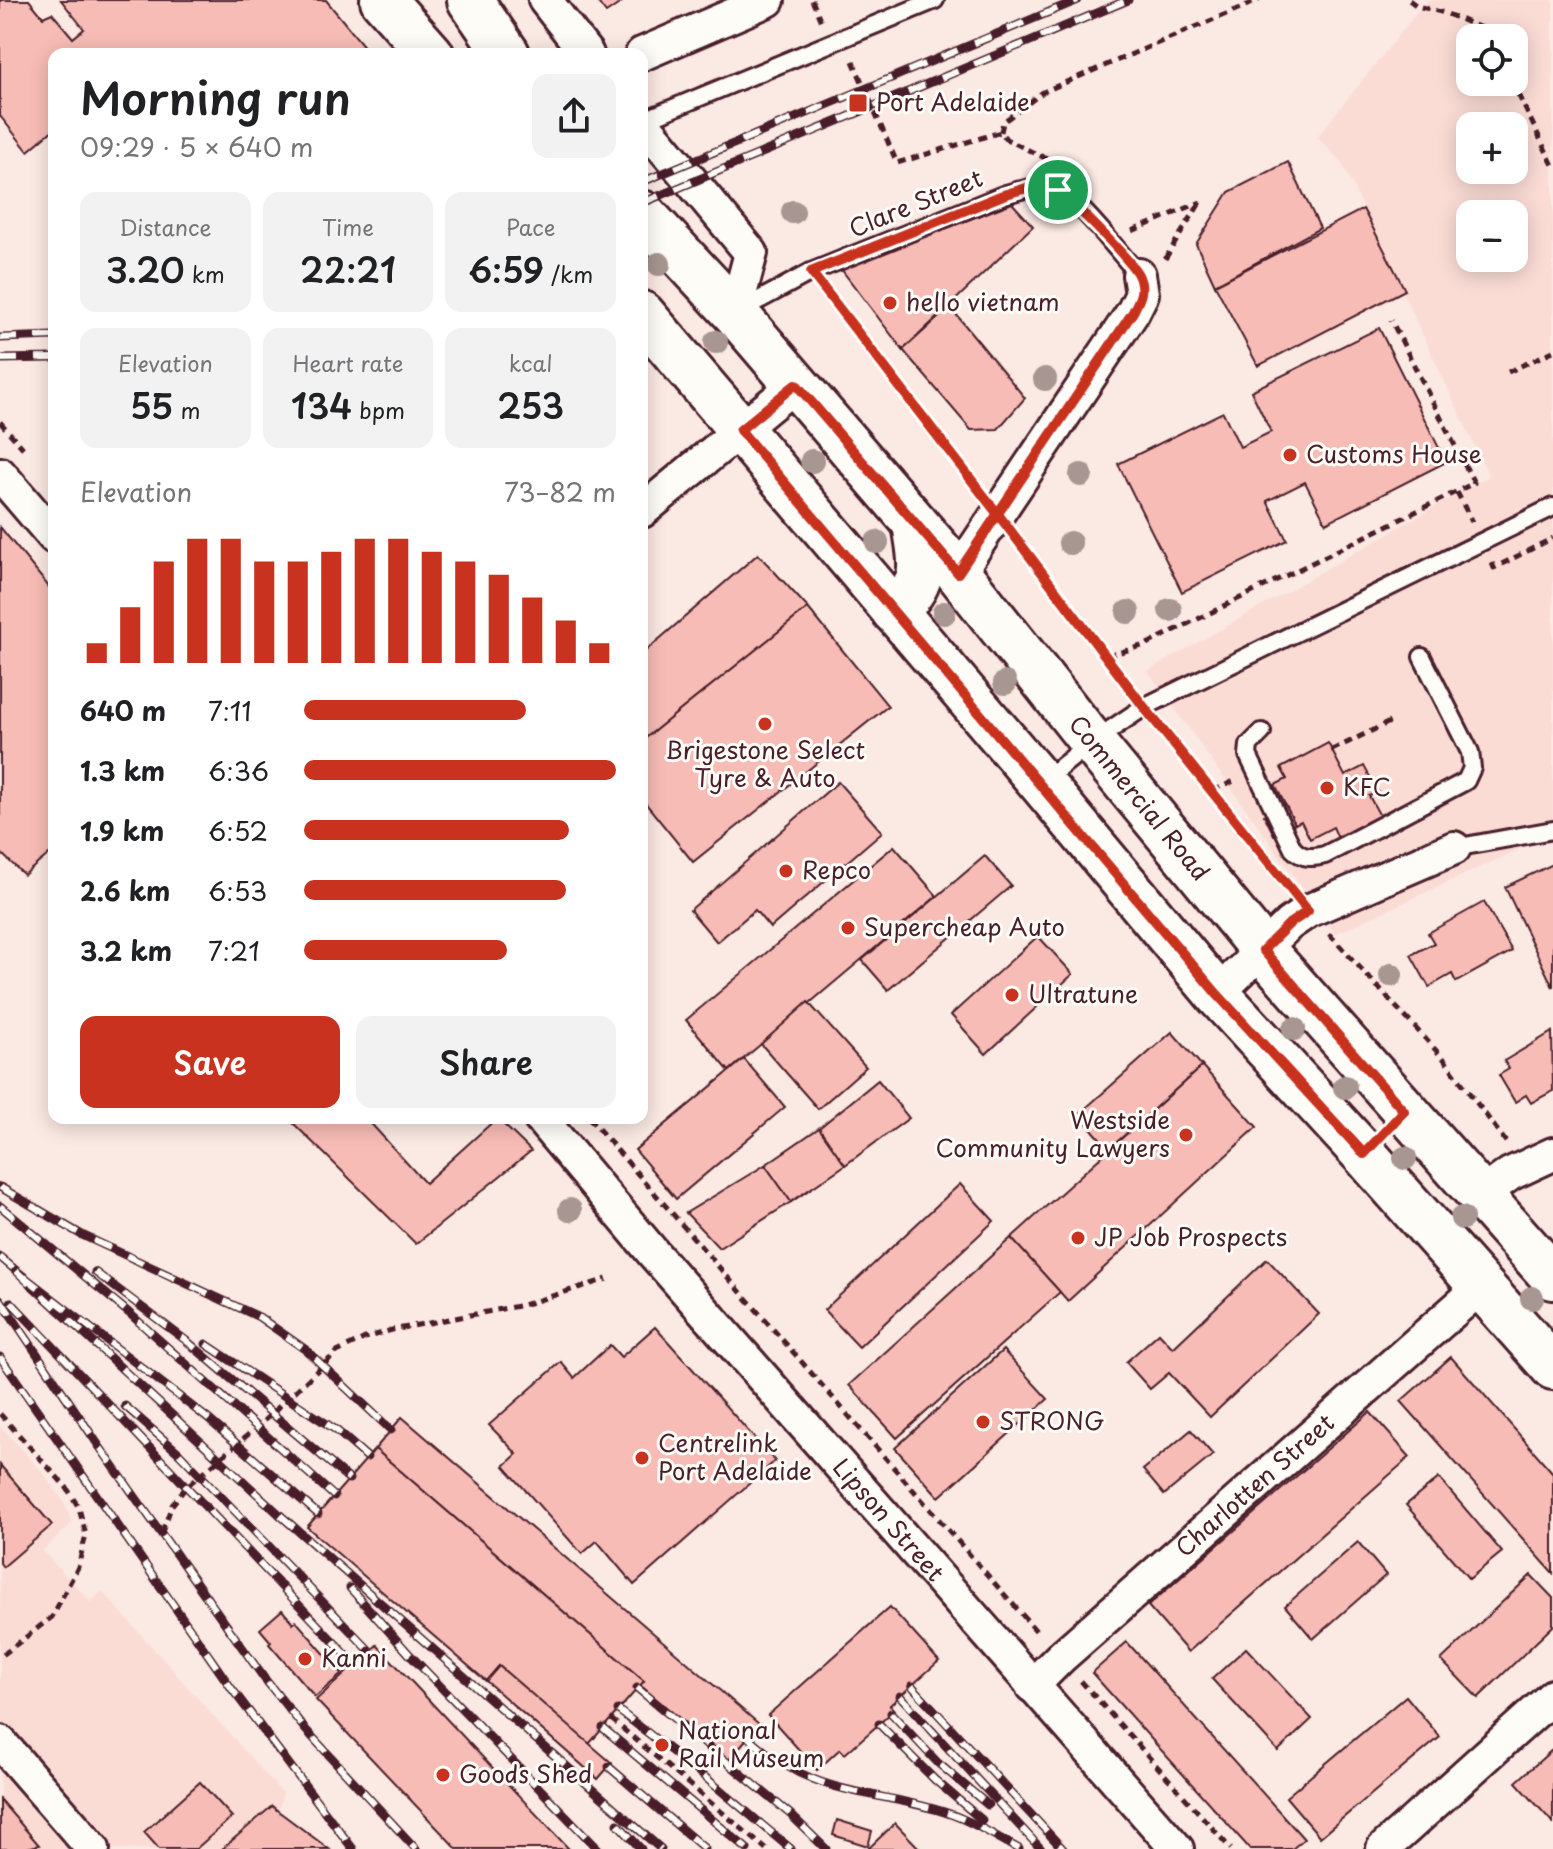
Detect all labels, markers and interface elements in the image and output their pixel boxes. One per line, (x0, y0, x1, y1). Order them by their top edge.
map controls (1456, 24, 1528, 272)
button: locate (1456, 24, 1528, 96)
text: Morning run (80, 64, 351, 130)
button: share (532, 74, 616, 158)
place label: Port Adelaide (876, 83, 1030, 119)
marker: Port Adelaide (847, 92, 869, 114)
button: + (1456, 112, 1528, 184)
text: 09:29 · 5 × 640 m (80, 127, 314, 166)
pin (1024, 156, 1092, 224)
street label: Clare Street (843, 159, 988, 245)
icon: arrive (1036, 168, 1080, 212)
button: − (1456, 200, 1528, 272)
text: Distance (119, 210, 211, 243)
text: Time (322, 210, 374, 243)
text: Pace (506, 210, 555, 243)
text: 3.20 (106, 243, 185, 295)
text: 22:21 (300, 243, 396, 295)
text: 6:59 (468, 243, 544, 295)
text: km (185, 257, 225, 290)
text: /km (544, 257, 593, 290)
place label: hello vietnam (906, 283, 1060, 319)
marker: hello vietnam (881, 294, 899, 312)
text: Elevation (118, 346, 213, 379)
text: Heart rate (292, 346, 404, 379)
text: kcal (509, 346, 553, 379)
text: 55 (130, 379, 173, 431)
text: 134 (291, 379, 352, 431)
text: 253 (497, 379, 564, 431)
text: m (173, 393, 201, 426)
text: bpm (352, 393, 405, 426)
place label: Customs House (1306, 435, 1482, 471)
marker: Customs House (1281, 446, 1299, 464)
text: Elevation (80, 472, 192, 511)
text: 73–82 m (504, 472, 616, 511)
text: 640 m (80, 691, 166, 730)
text: 7:11 (208, 691, 252, 730)
street label: Commercial Road (1061, 707, 1219, 888)
marker: Brigestone Select Tyre & Auto (756, 715, 774, 733)
place label: Brigestone Select Tyre & Auto (665, 731, 865, 795)
text: 1.3 km (80, 751, 165, 790)
text: 6:36 (208, 751, 269, 790)
place label: KFC (1343, 768, 1391, 804)
marker: KFC (1318, 779, 1336, 797)
text: 1.9 km (80, 811, 164, 850)
text: 6:52 (208, 811, 268, 850)
place label: Repco (802, 851, 871, 887)
marker: Repco (777, 862, 795, 880)
text: 2.6 km (80, 871, 170, 910)
text: 6:53 (208, 871, 267, 910)
place label: Supercheap Auto (864, 908, 1065, 944)
marker: Supercheap Auto (839, 919, 857, 937)
text: 3.2 km (80, 931, 172, 970)
text: 7:21 (208, 931, 260, 970)
place label: Ultratune (1028, 975, 1138, 1011)
marker: Ultratune (1003, 986, 1021, 1004)
button: Save (80, 1016, 340, 1108)
button: Share (356, 1016, 616, 1108)
place label: Westside Community Lawyers (936, 1101, 1170, 1165)
marker: Westside Community Lawyers (1177, 1126, 1195, 1144)
place label: JP Job Prospects (1094, 1218, 1287, 1254)
marker: JP Job Prospects (1069, 1229, 1087, 1247)
place label: STRONG (999, 1402, 1105, 1438)
street label: Charlotten Street (1166, 1404, 1342, 1564)
marker: STRONG (974, 1413, 992, 1431)
place label: Centrelink Port Adelaide (658, 1424, 812, 1488)
marker: Centrelink Port Adelaide (633, 1449, 651, 1467)
street label: Lipson Street (825, 1449, 954, 1589)
place label: Kanni (321, 1639, 387, 1675)
marker: Kanni (296, 1650, 314, 1668)
place label: National Rail Museum (678, 1711, 824, 1775)
marker: National Rail Museum (653, 1736, 671, 1754)
place label: Goods Shed (459, 1755, 592, 1791)
marker: Goods Shed (434, 1766, 452, 1784)

